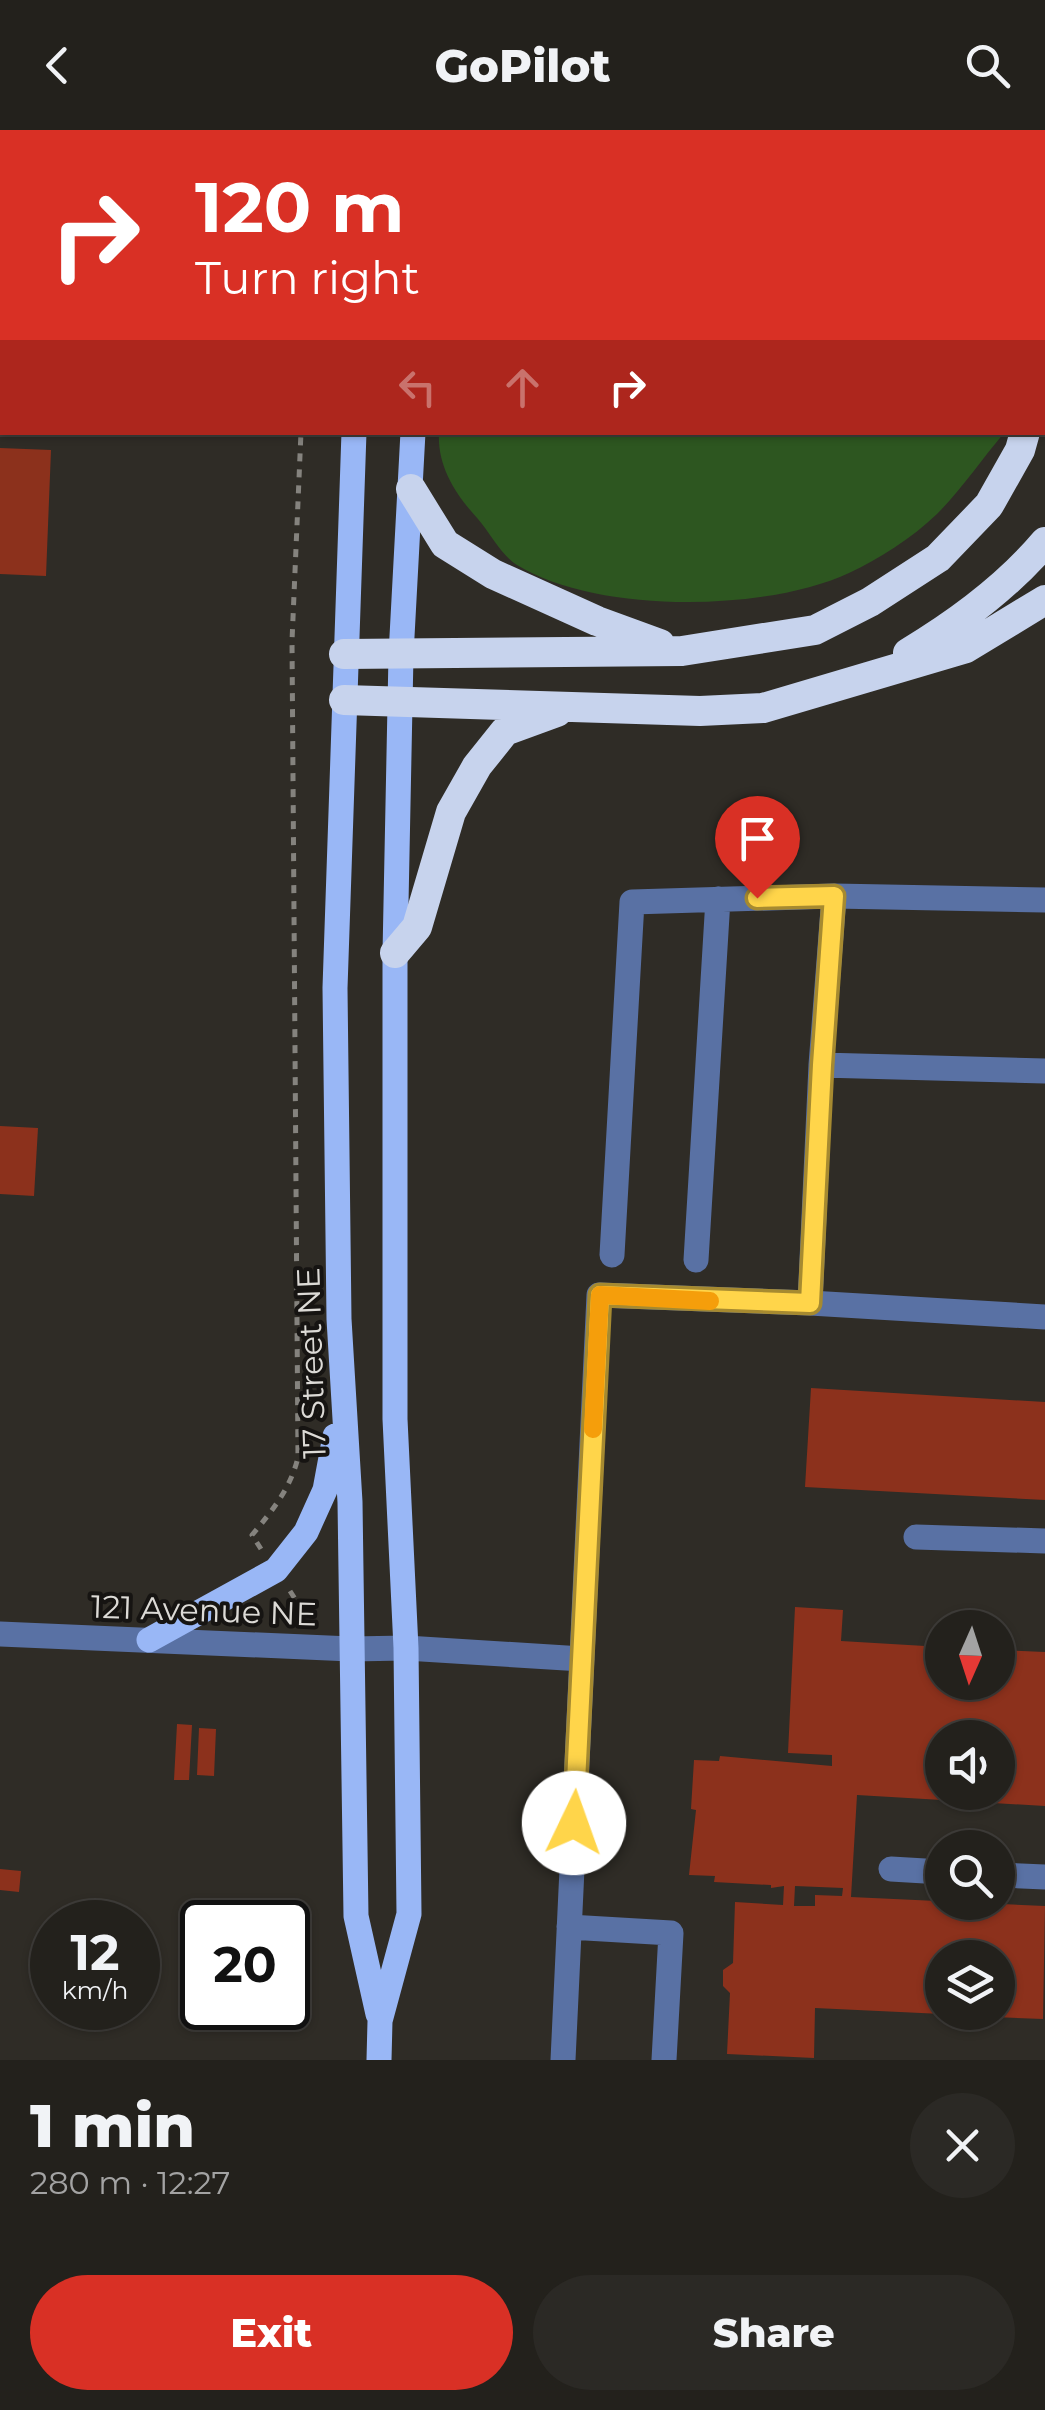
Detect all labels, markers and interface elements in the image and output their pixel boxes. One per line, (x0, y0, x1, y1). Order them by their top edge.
icon: back (30, 38, 85, 93)
text: GoPilot (434, 38, 611, 93)
icon: search (960, 38, 1015, 93)
text: 120 m (195, 164, 405, 250)
icon: right (30, 170, 160, 300)
text: Turn right (195, 250, 420, 305)
icon: left (390, 360, 445, 415)
icon: ahead (495, 360, 550, 415)
icon: right (600, 360, 655, 415)
pin (715, 796, 800, 899)
icon: arrive (730, 811, 785, 866)
street label: 17 Street NE (288, 1267, 334, 1459)
street label: 121 Avenue NE (90, 1587, 318, 1633)
north arrow (925, 1610, 1015, 1700)
map controls (925, 1610, 1015, 2030)
button: sound (925, 1720, 1015, 1810)
position arrow (522, 1771, 626, 1875)
button: search (925, 1830, 1015, 1920)
speed limit sign: 20 (180, 1900, 310, 2030)
text: 12 (70, 1922, 120, 1983)
button: layers (925, 1940, 1015, 2030)
text: km/h (62, 1975, 128, 2005)
text: 1 min (30, 2089, 195, 2162)
button: close (910, 2093, 1015, 2198)
text: 280 m · 12:27 (30, 2163, 230, 2202)
button: Exit (30, 2275, 513, 2390)
button: Share (533, 2275, 1015, 2390)

